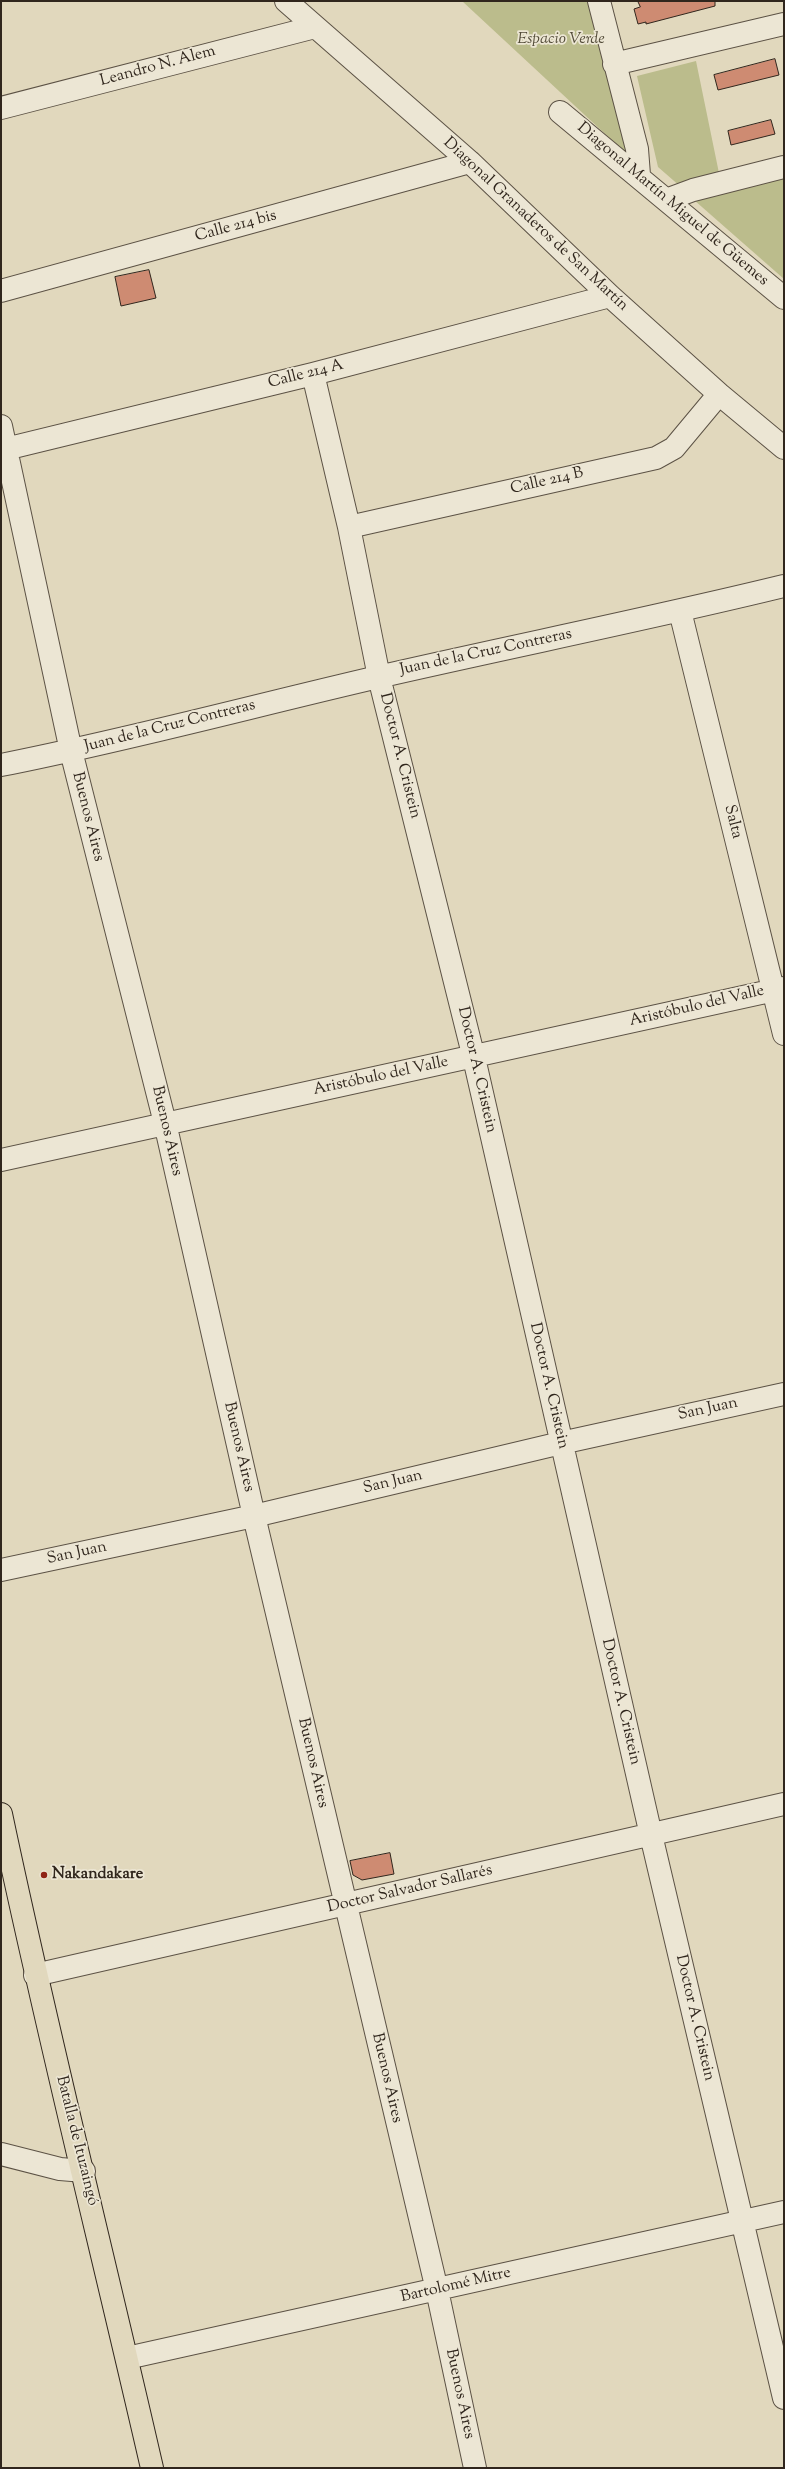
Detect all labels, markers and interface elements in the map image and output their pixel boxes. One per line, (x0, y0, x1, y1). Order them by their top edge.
park label: Espacio Verde (517, 30, 605, 50)
street label: Leandro N. Alem (98, 42, 218, 92)
street label: Diagonal Martín Miguel de Güemes (572, 119, 772, 291)
street label: Diagonal Granaderos de San Martín (438, 134, 632, 316)
street label: Calle 214 bis (193, 207, 279, 247)
street label: Calle 214 A (266, 356, 346, 394)
street label: Calle 214 B (509, 464, 585, 500)
street label: Juan de la Cruz Contreras (398, 625, 574, 681)
street label: Doctor A. Cristein (374, 691, 424, 821)
street label: Juan de la Cruz Contreras (83, 696, 257, 758)
street label: Buenos Aires (67, 770, 107, 864)
street label: Salta (719, 803, 745, 841)
street label: Aristóbulo del Valle (628, 982, 766, 1032)
street label: Doctor A. Cristein (452, 1005, 500, 1135)
street label: Aristóbulo del Valle (312, 1053, 450, 1101)
street label: Buenos Aires (146, 1084, 186, 1178)
street label: Doctor A. Cristein (524, 1321, 572, 1451)
street label: San Juan (676, 1394, 740, 1426)
street label: Buenos Aires (218, 1400, 258, 1494)
street label: San Juan (361, 1467, 425, 1499)
street label: San Juan (45, 1538, 109, 1570)
street label: Doctor A. Cristein (596, 1637, 644, 1767)
street label: Buenos Aires (292, 1716, 332, 1810)
street label: Doctor Salvador Sallarés (326, 1862, 494, 1918)
place label: Nakandakare (52, 1865, 143, 1885)
marker: Nakandakare (39, 1870, 49, 1880)
street label: Doctor A. Cristein (670, 1953, 718, 2083)
street label: Buenos Aires (366, 2031, 406, 2125)
street label: Batalla de Ituzaingó (51, 2074, 101, 2208)
street label: Bartolomé Mitre (399, 2264, 513, 2308)
street label: Buenos Aires (440, 2347, 478, 2441)

